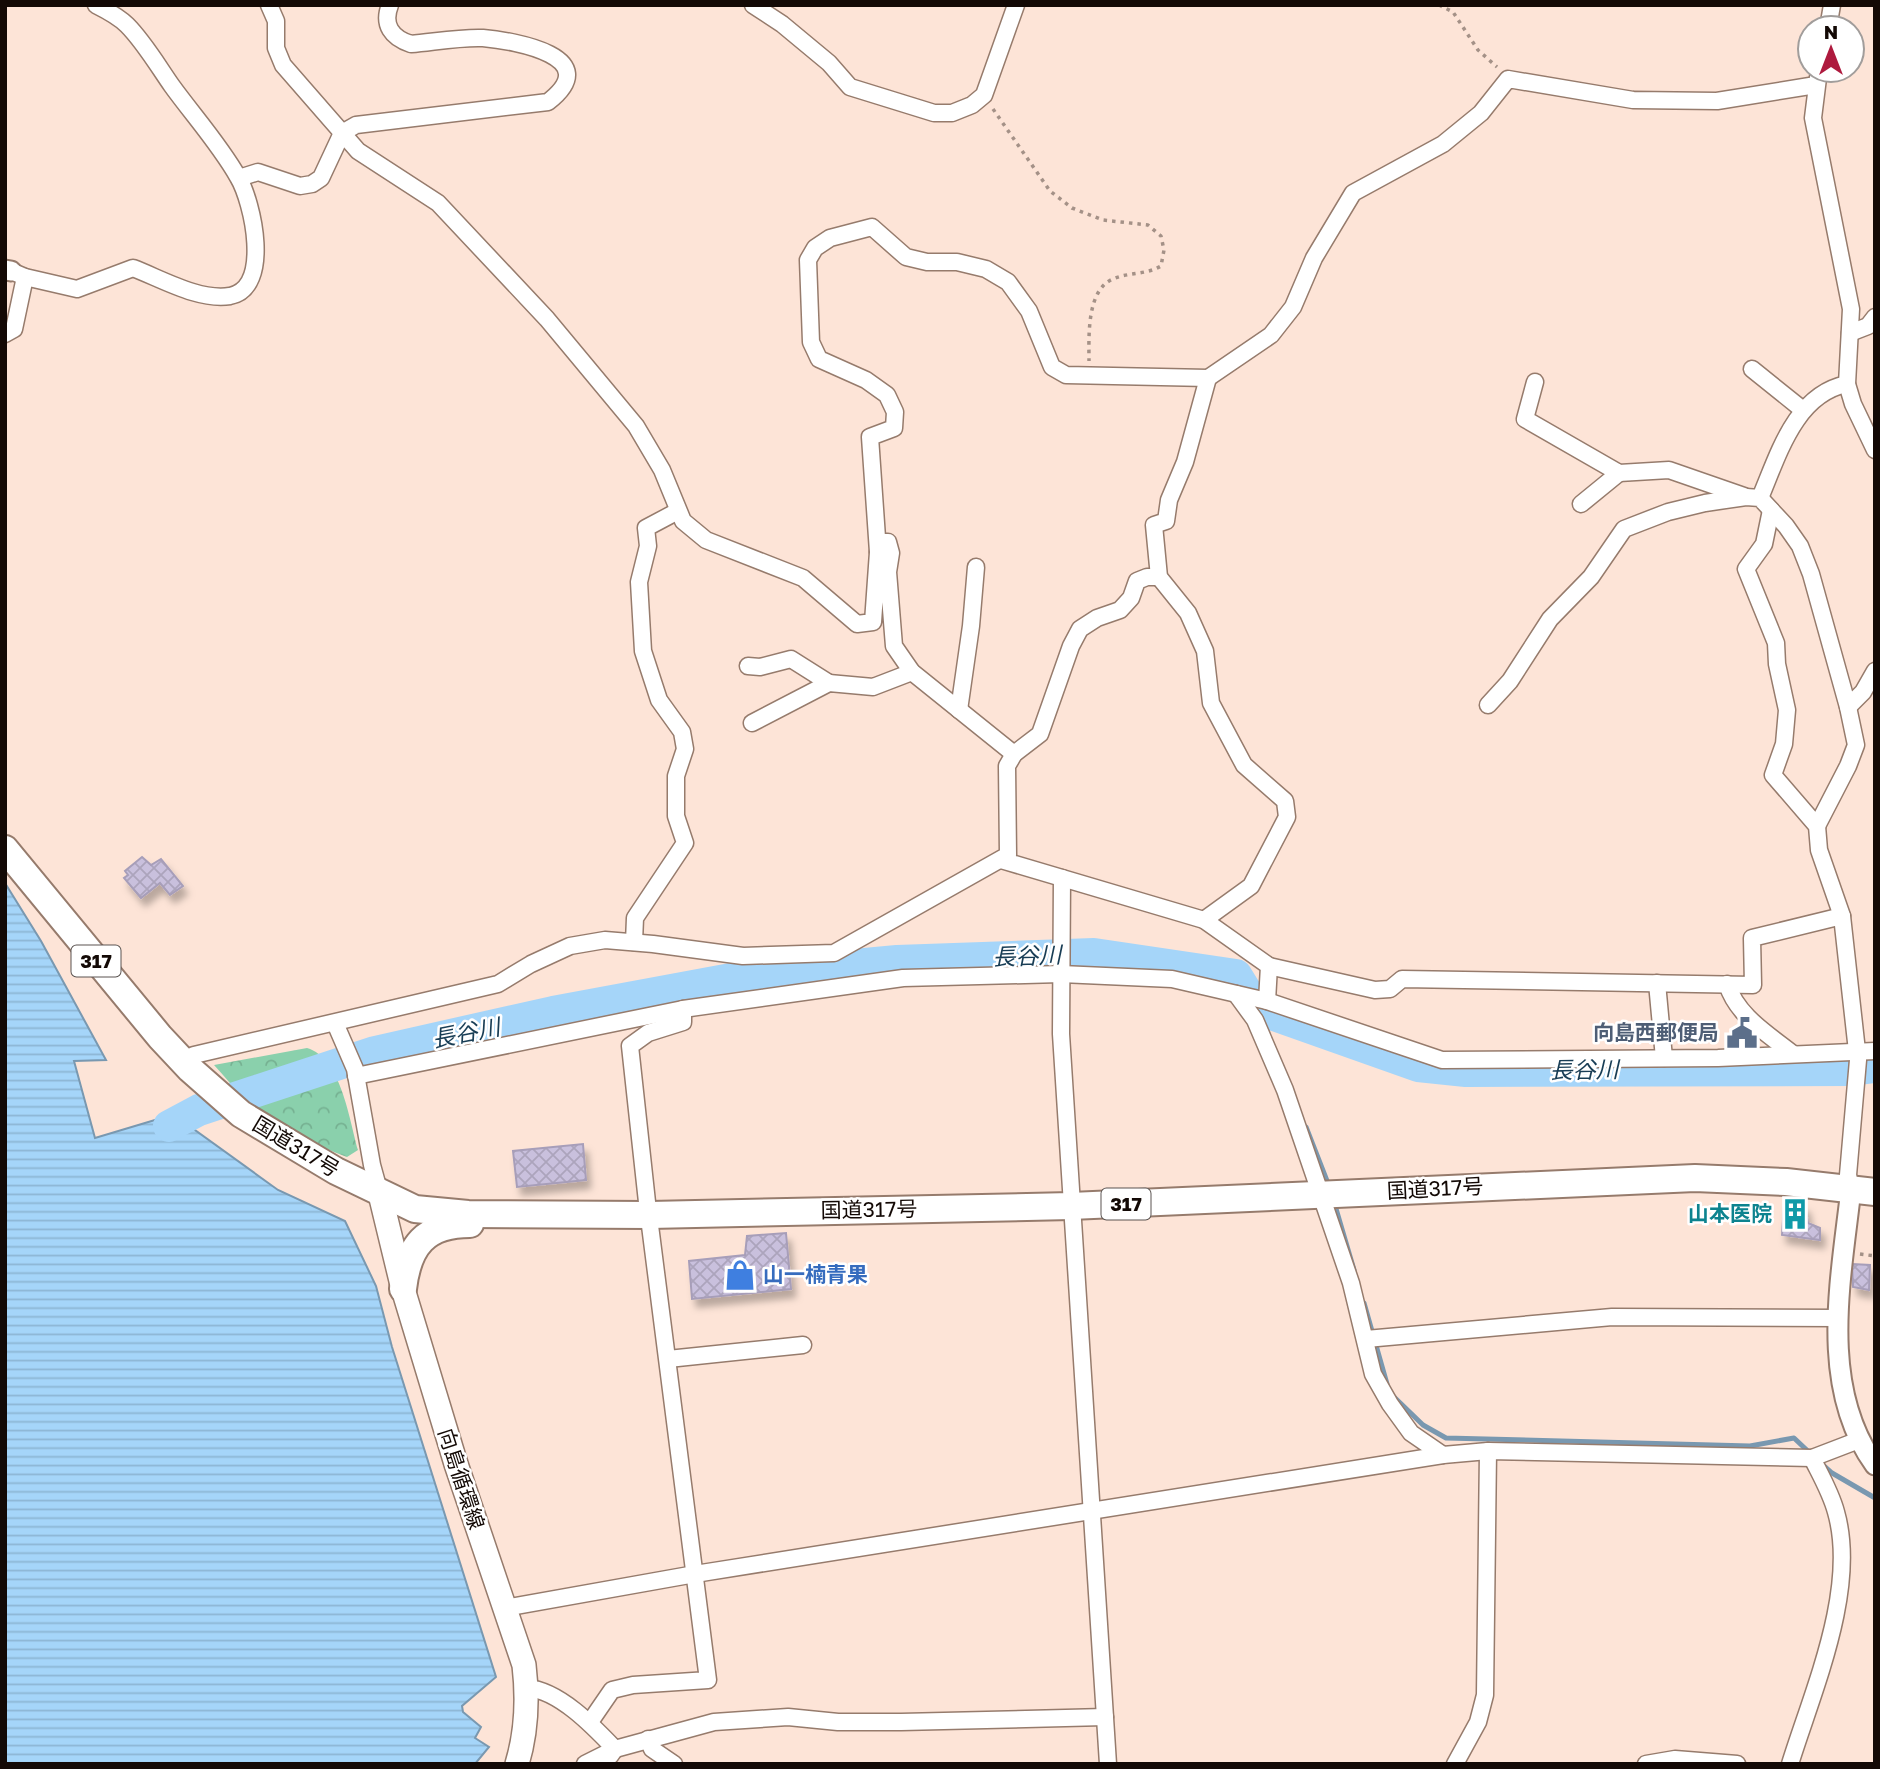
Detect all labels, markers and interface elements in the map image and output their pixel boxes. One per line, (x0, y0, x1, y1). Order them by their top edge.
north arrow (1796, 14, 1866, 84)
text: N (1824, 20, 1838, 43)
water label: 長谷川 (992, 940, 1065, 970)
road number: 317 (72, 945, 120, 976)
water label: 長谷川 (429, 1011, 505, 1052)
public building icon: 向島西郵便局 (1725, 1016, 1759, 1050)
place label: 向島西郵便局 (1593, 1019, 1719, 1045)
water label: 長谷川 (1549, 1054, 1622, 1084)
street label: 国道317号 (248, 1110, 345, 1182)
street label: 国道317号 (1386, 1172, 1484, 1204)
road number: 317 (1102, 1188, 1150, 1220)
street label: 国道317号 (820, 1195, 918, 1223)
building icon: 山本医院 (1778, 1197, 1812, 1231)
place label: 山本医院 (1688, 1200, 1772, 1226)
shop icon: 山一楠青果 (723, 1258, 757, 1292)
place label: 山一楠青果 (763, 1261, 868, 1287)
street label: 向島循環線 (433, 1425, 491, 1533)

